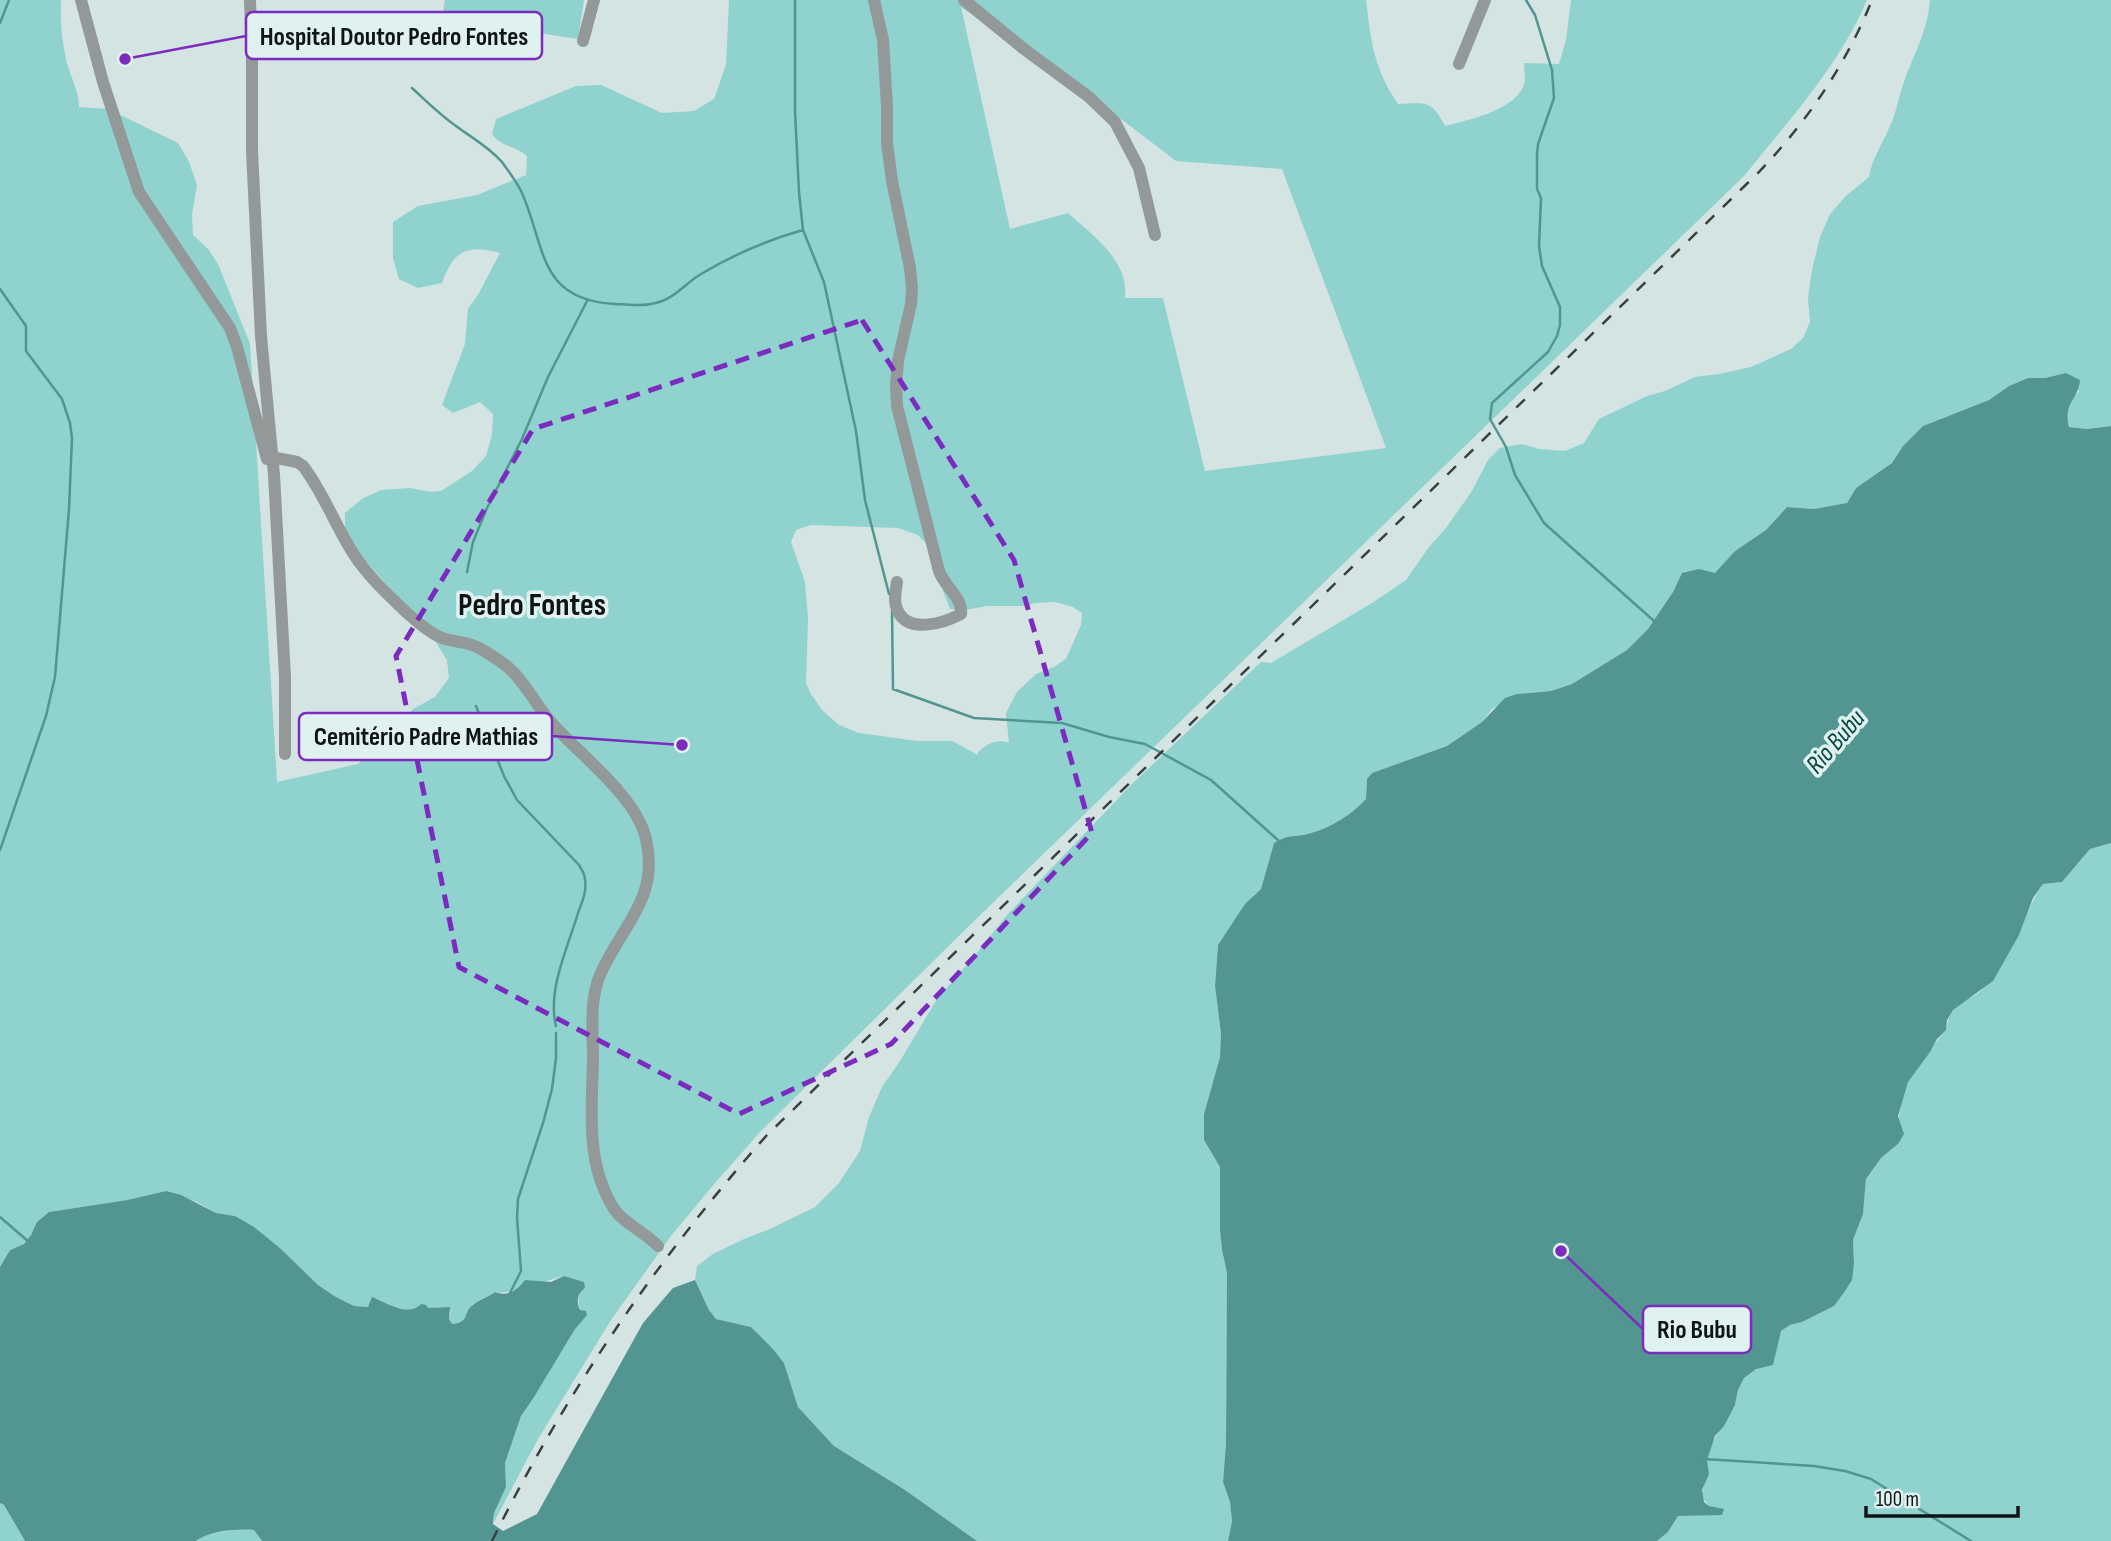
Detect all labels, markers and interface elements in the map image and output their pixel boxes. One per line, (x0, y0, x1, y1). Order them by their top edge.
callout: Hospital Doutor Pedro Fontes (246, 12, 542, 59)
text: Hospital Doutor Pedro Fontes (260, 22, 528, 53)
district label: Pedro Fontes (458, 586, 606, 625)
water label: Rio Bubu (1800, 704, 1872, 780)
callout: Cemitério Padre Mathias (299, 713, 552, 760)
text: Cemitério Padre Mathias (314, 722, 538, 753)
callout: Rio Bubu (1643, 1306, 1751, 1353)
text: Rio Bubu (1657, 1315, 1737, 1346)
scale bar (1866, 1474, 2018, 1518)
text: 100 m (1876, 1487, 1919, 1512)

